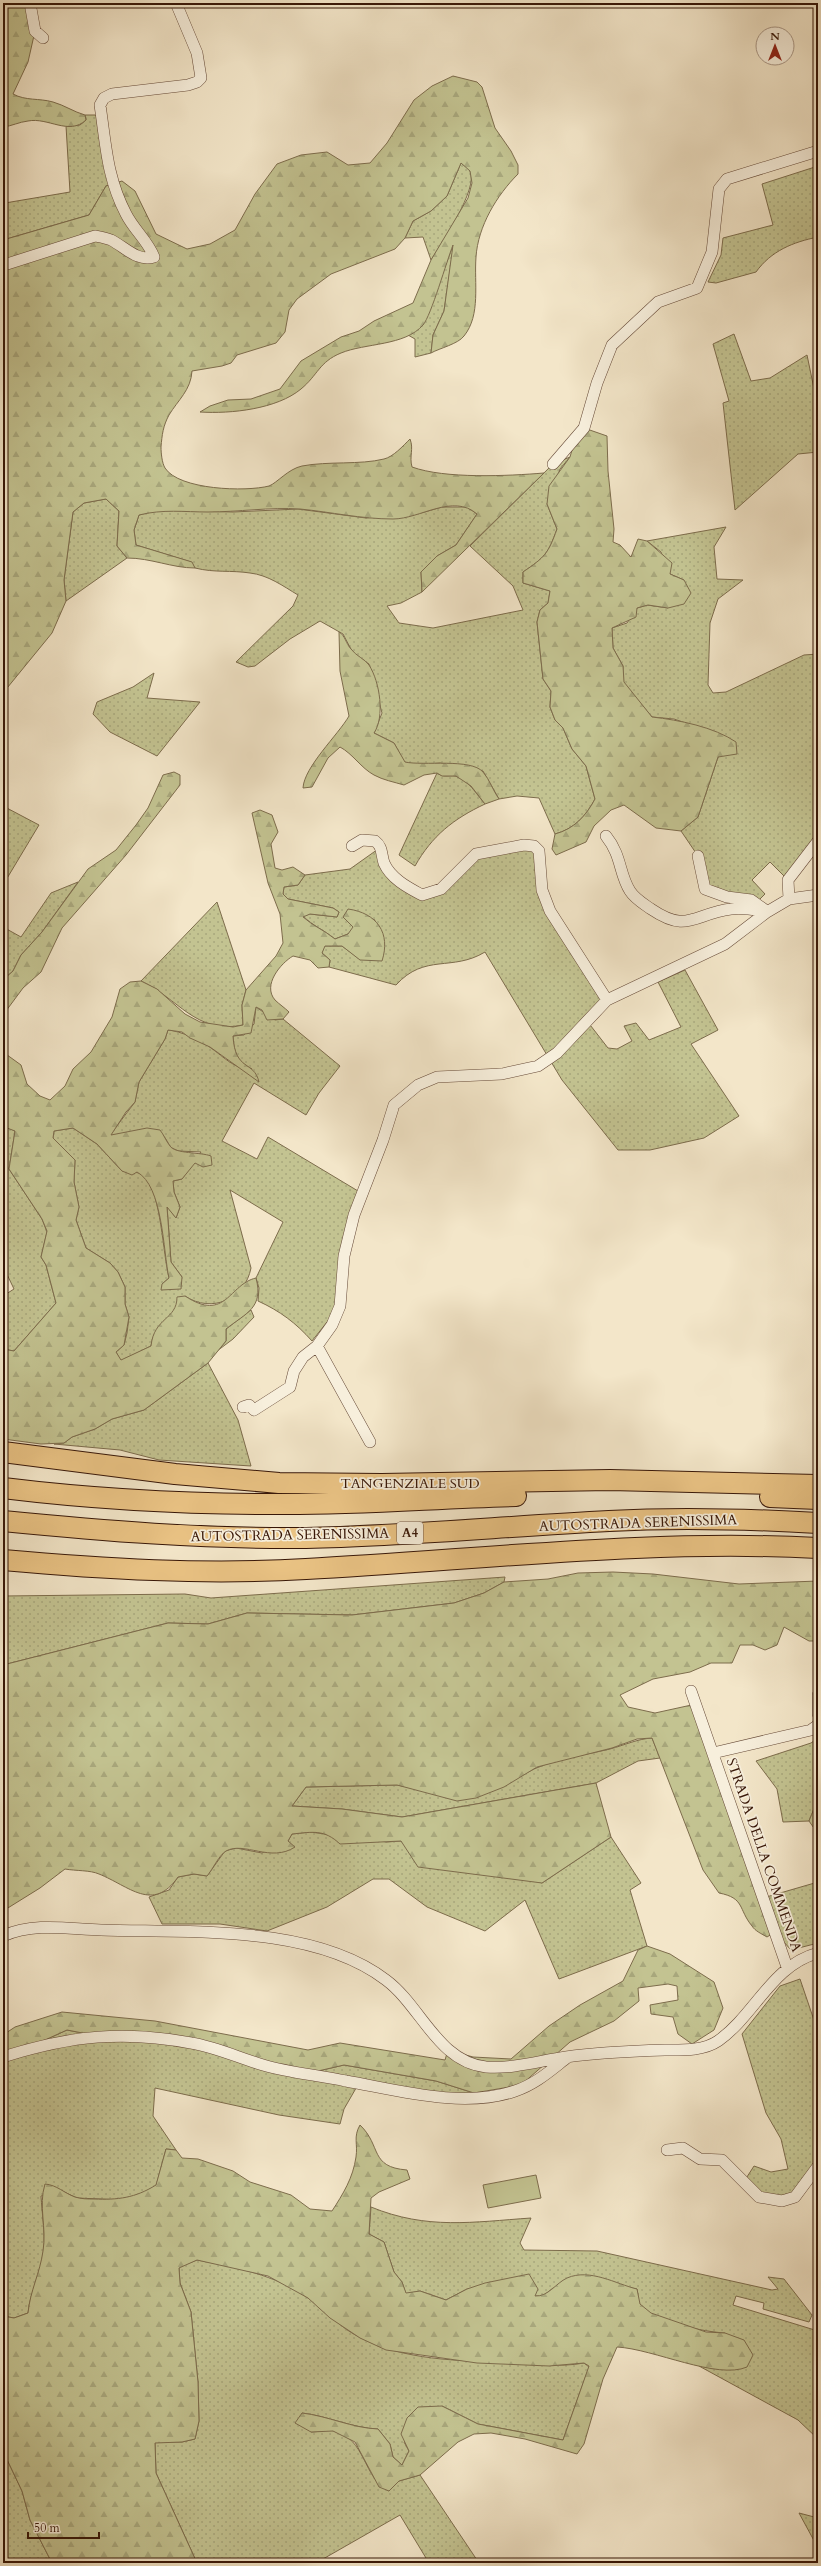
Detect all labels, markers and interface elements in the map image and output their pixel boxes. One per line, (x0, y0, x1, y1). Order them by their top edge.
north arrow (755, 26, 795, 66)
text: N (770, 29, 780, 44)
street label: TANGENZIALE SUD (340, 1474, 480, 1493)
street label: AUTOSTRADA SERENISSIMA (538, 1510, 738, 1536)
road number: A4 (397, 1522, 423, 1544)
street label: AUTOSTRADA SERENISSIMA (191, 1524, 389, 1546)
street label: STRADA DELLA COMMENDA (722, 1756, 806, 1954)
scale bar (28, 2514, 99, 2540)
text: 50 m (34, 2520, 61, 2536)

